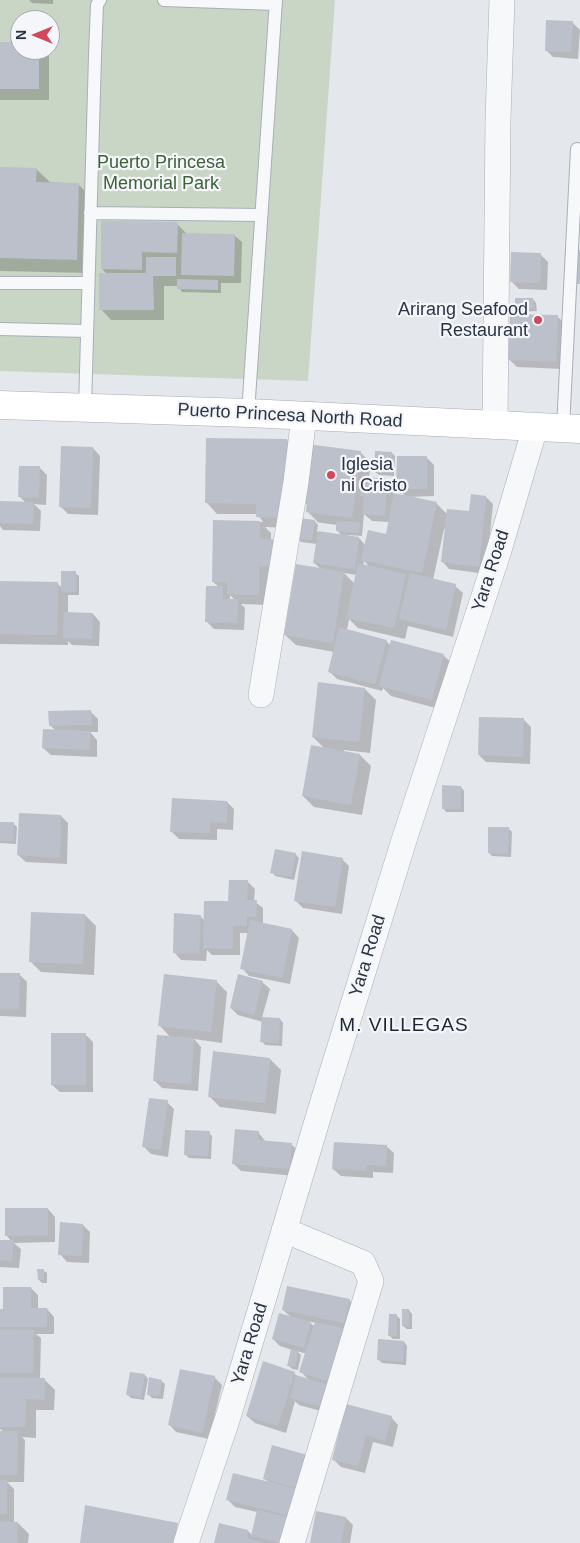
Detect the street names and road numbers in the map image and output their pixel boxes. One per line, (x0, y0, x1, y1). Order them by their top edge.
street label: Puerto Princesa North Road (177, 399, 403, 433)
street label: Yara Road (468, 527, 514, 615)
street label: Yara Road (345, 912, 391, 1000)
street label: Yara Road (227, 1300, 273, 1388)

